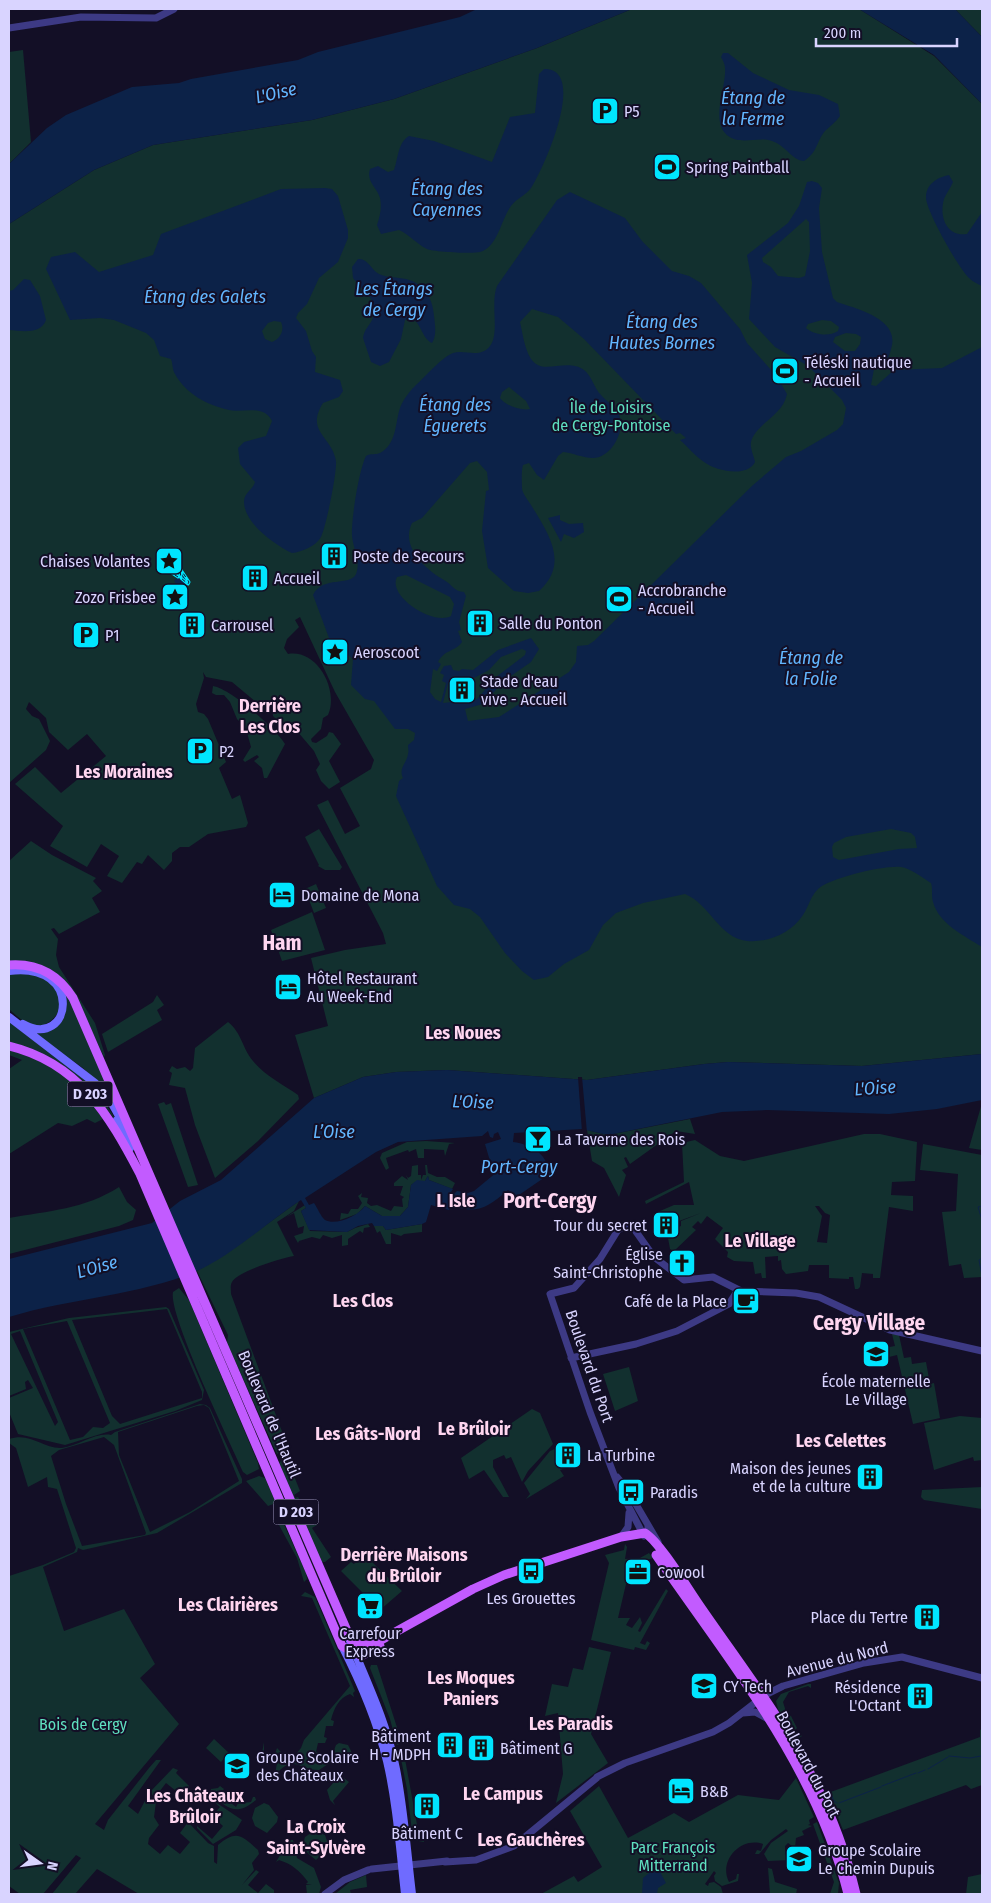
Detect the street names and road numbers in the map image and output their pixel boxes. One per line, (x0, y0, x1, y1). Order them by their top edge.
road number: D 203 (68, 1082, 112, 1106)
street label: Boulevard du Port (561, 1307, 618, 1426)
street label: Boulevard de l'Hautil (234, 1348, 305, 1481)
road number: D 203 (274, 1500, 318, 1524)
street label: Avenue du Nord (784, 1638, 890, 1681)
street label: Boulevard du Port (773, 1708, 845, 1821)

